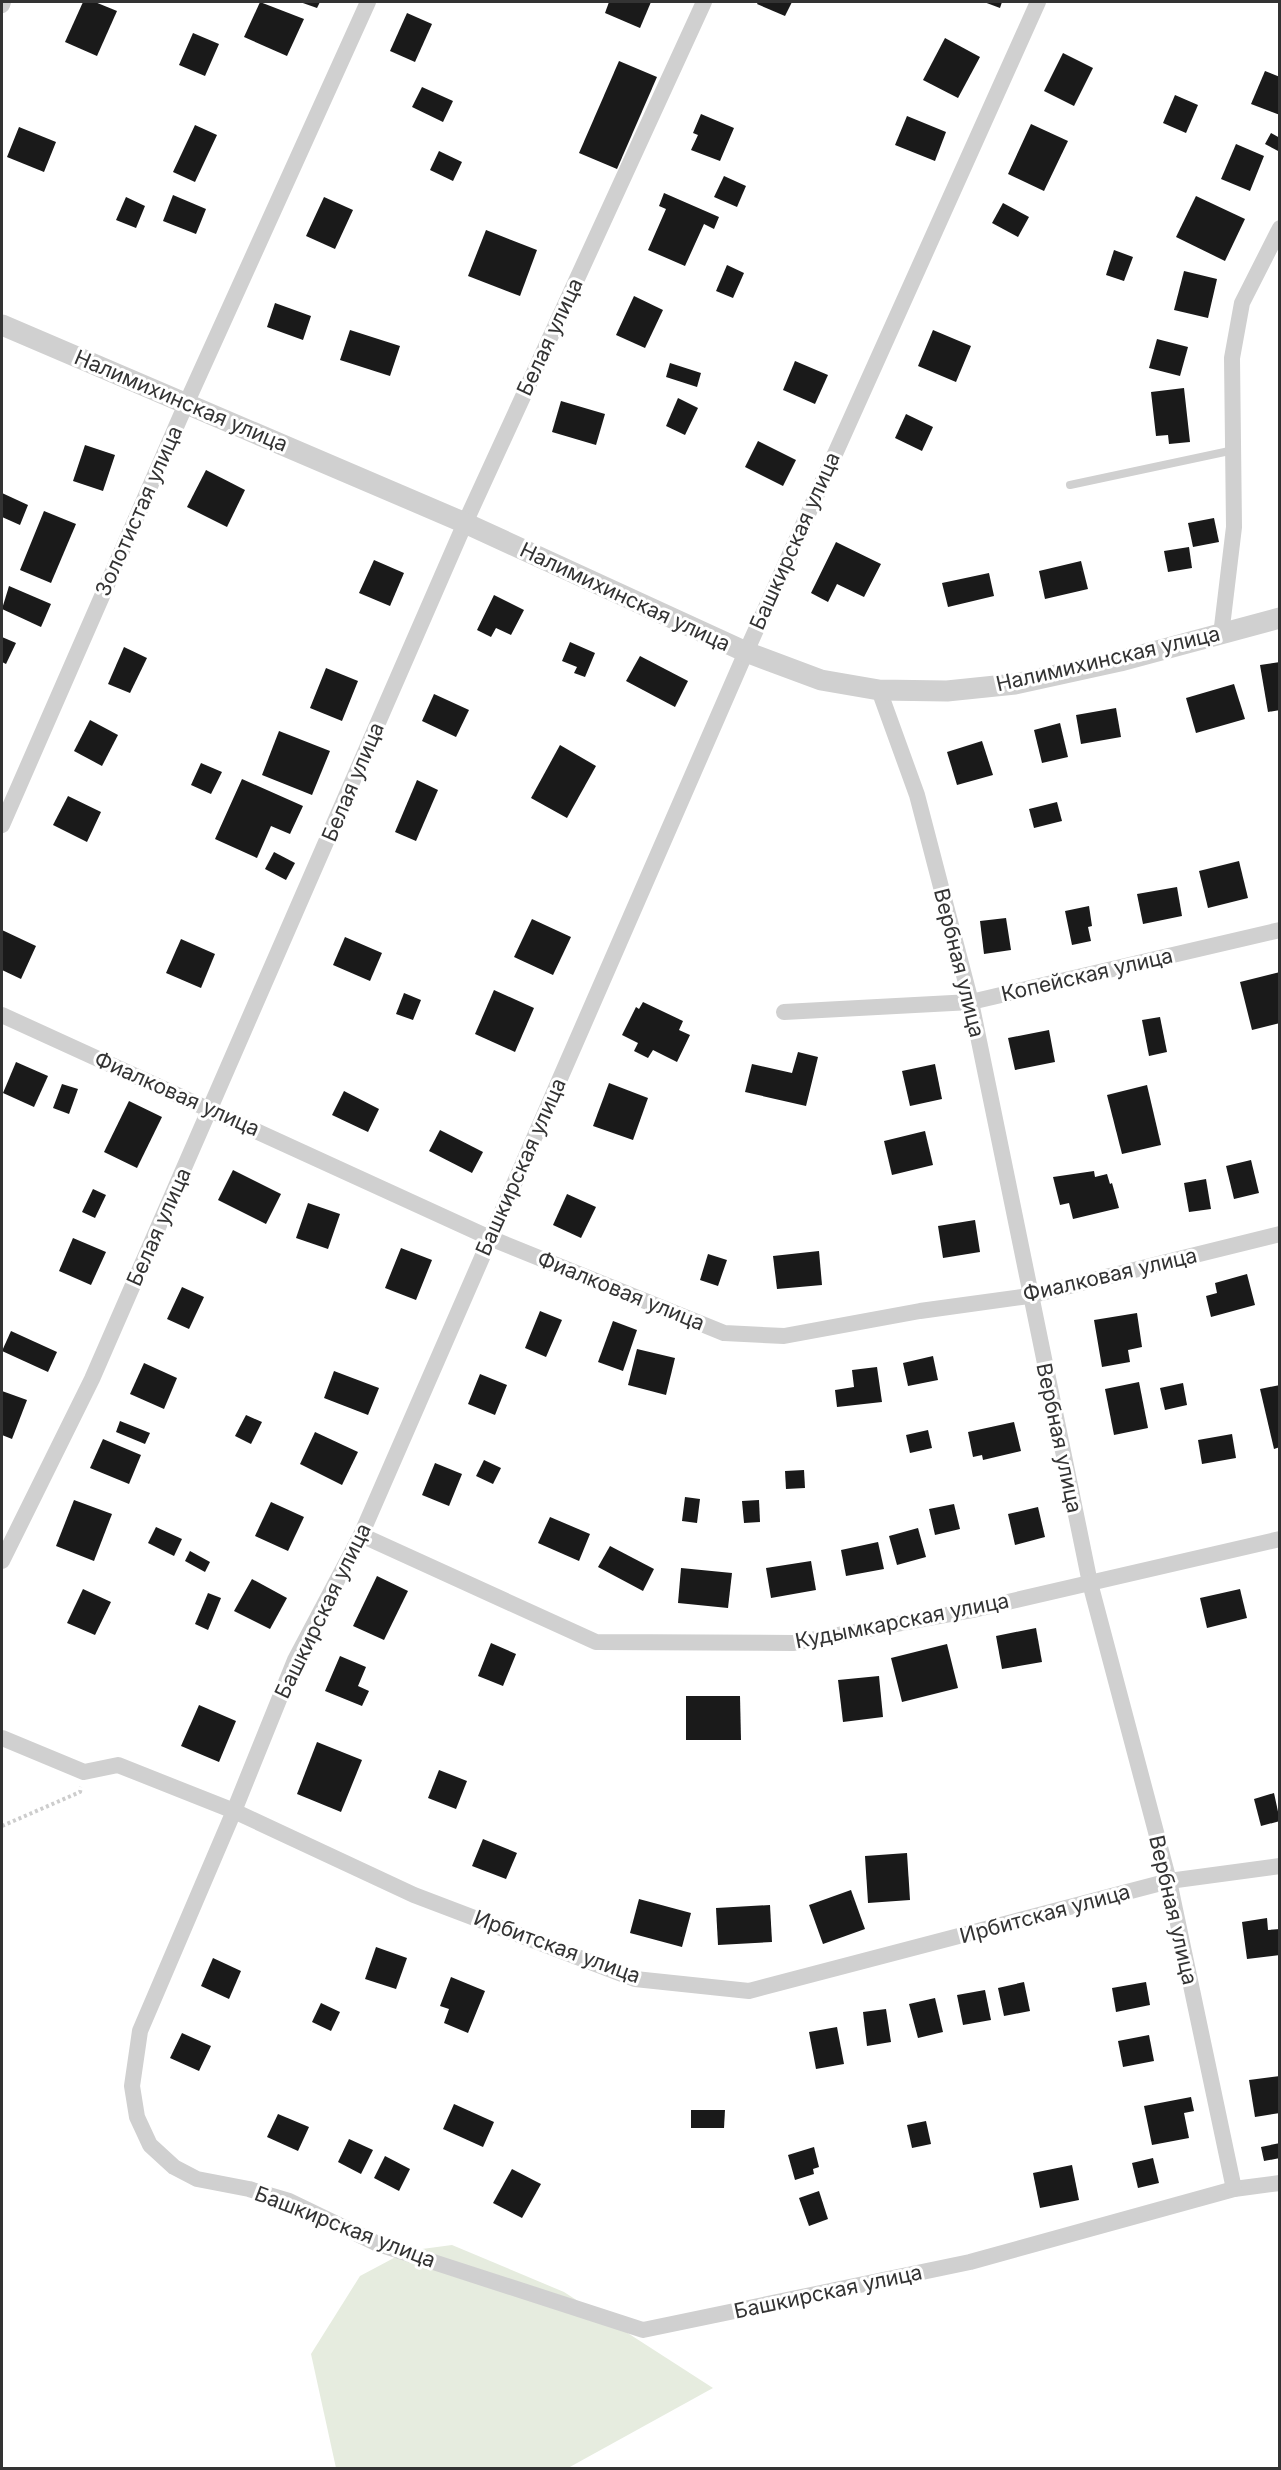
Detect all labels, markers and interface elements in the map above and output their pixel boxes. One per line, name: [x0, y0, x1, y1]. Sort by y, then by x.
street label: Белая улица: [511, 274, 588, 400]
street label: Налимихинская улица: [71, 344, 292, 457]
street label: Золотистая улица: [90, 422, 187, 600]
street label: Башкирская улица: [744, 448, 845, 633]
street label: Налимихинская улица: [516, 537, 734, 656]
street label: Налимихинская улица: [993, 621, 1222, 696]
street label: Белая улица: [316, 719, 389, 845]
street label: Вербная улица: [929, 886, 990, 1040]
street label: Копейская улица: [999, 943, 1175, 1006]
street label: Фиалковая улица: [91, 1046, 264, 1141]
street label: Башкирская улица: [470, 1074, 571, 1259]
street label: Белая улица: [121, 1164, 196, 1290]
street label: Фиалковая улица: [1020, 1242, 1199, 1307]
street label: Фиалковая улица: [534, 1246, 708, 1335]
street label: Вербная улица: [1031, 1361, 1088, 1515]
street label: Башкирская улица: [269, 1519, 376, 1702]
street label: Кудымкарская улица: [793, 1588, 1011, 1654]
street label: Вербная улица: [1144, 1833, 1203, 1987]
street label: Ирбитская улица: [957, 1879, 1133, 1948]
street label: Ирбитская улица: [470, 1905, 644, 1988]
street label: Башкирская улица: [251, 2181, 439, 2273]
street label: Башкирская улица: [732, 2259, 924, 2324]

